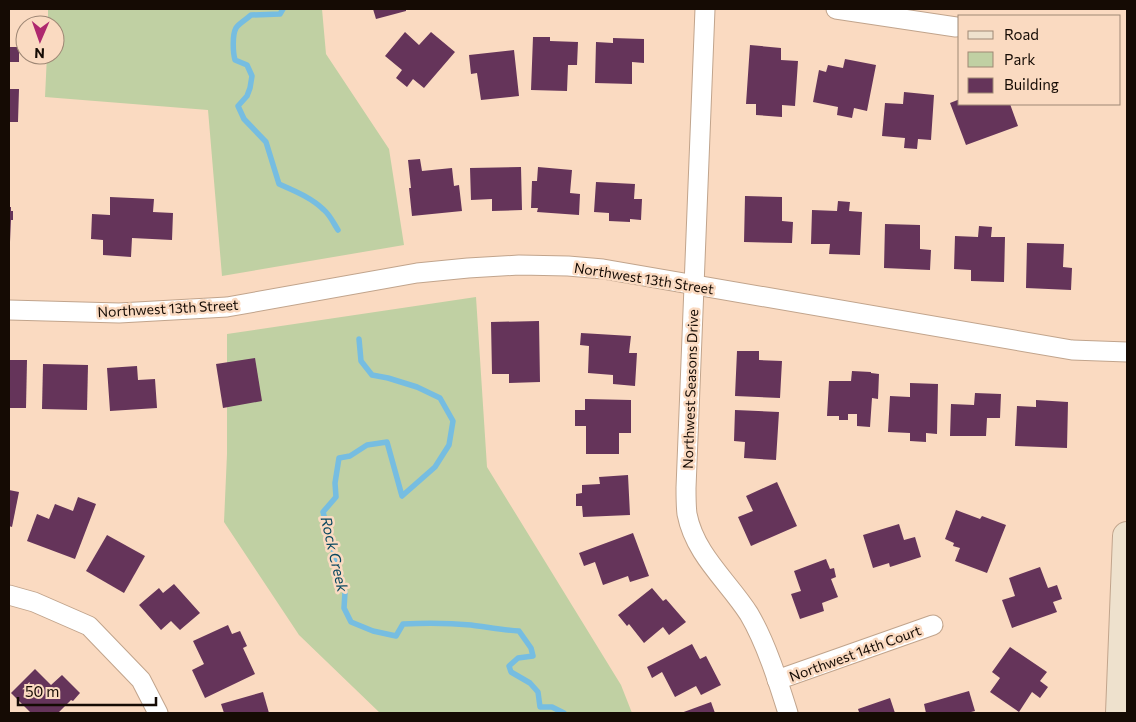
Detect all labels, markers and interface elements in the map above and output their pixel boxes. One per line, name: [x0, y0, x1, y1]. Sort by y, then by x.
north arrow: [15, 15, 65, 65]
legend: [958, 15, 1121, 105]
text: Road: [1004, 25, 1039, 43]
text: N: [34, 45, 45, 62]
text: Park: [1004, 50, 1035, 68]
text: Building: [1004, 75, 1059, 93]
street label: Northwest 13th Street: [573, 259, 715, 297]
street label: Northwest 13th Street: [97, 296, 239, 320]
street label: Northwest Seasons Drive: [679, 309, 701, 469]
water label: Rock Creek: [318, 515, 353, 594]
street label: Northwest 14th Court: [787, 621, 924, 685]
scale bar: [18, 674, 155, 706]
text: 50 m: [25, 682, 59, 700]

